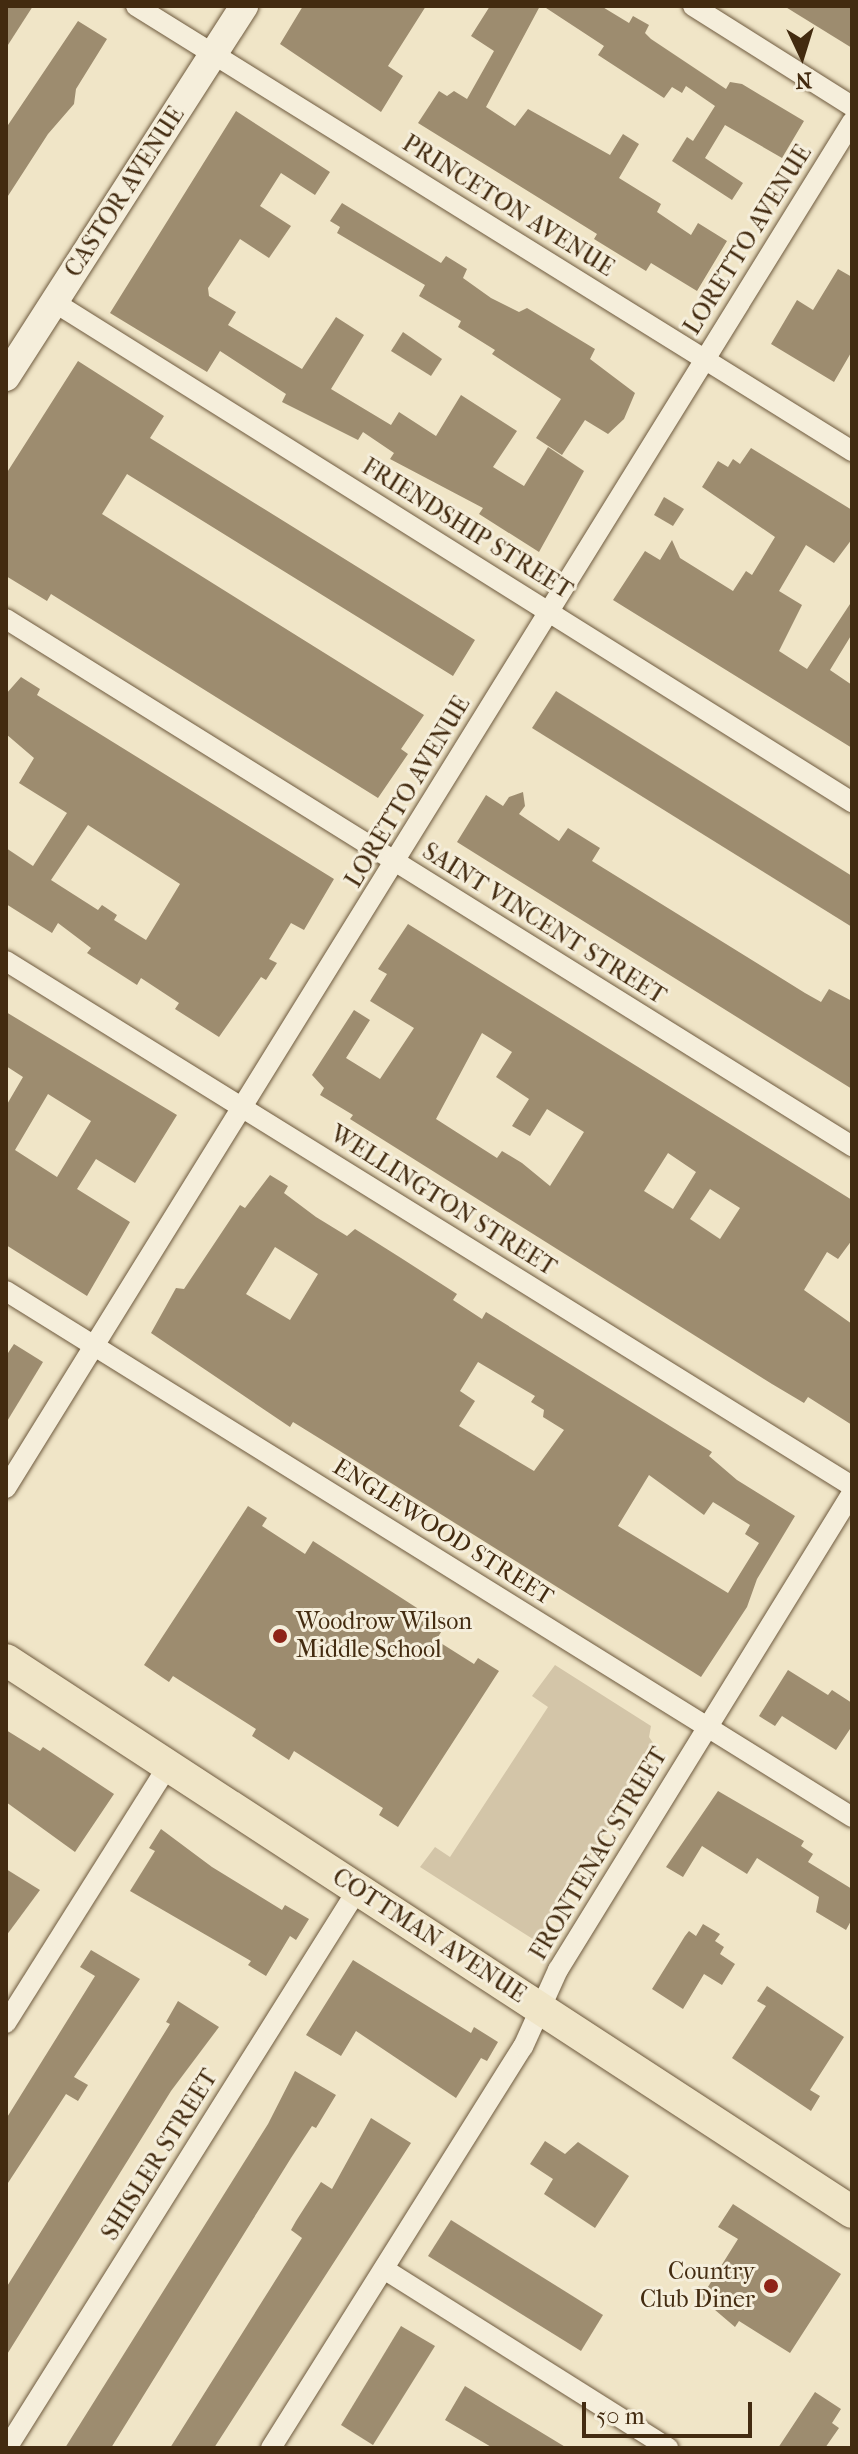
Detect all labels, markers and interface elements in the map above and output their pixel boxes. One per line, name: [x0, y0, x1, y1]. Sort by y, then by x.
north arrow: [762, 16, 842, 96]
text: N: [794, 66, 813, 93]
street label: CASTOR AVENUE: [59, 101, 191, 283]
street label: PRINCETON AVENUE: [397, 129, 619, 283]
street label: LORETTO AVENUE: [678, 140, 818, 340]
street label: FRIENDSHIP STREET: [356, 453, 578, 605]
street label: LORETTO AVENUE: [339, 691, 477, 893]
street label: SAINT VINCENT STREET: [417, 837, 671, 1011]
street label: WELLINGTON STREET: [325, 1120, 561, 1282]
street label: ENGLEWOOD STREET: [328, 1452, 558, 1612]
place label: Woodrow Wilson Middle School: [296, 1608, 472, 1664]
marker: Woodrow Wilson Middle School: [271, 1627, 289, 1645]
street label: FRONTENAC STREET: [524, 1743, 674, 1965]
street label: COTTMAN AVENUE: [327, 1863, 531, 2009]
street label: SHISLER STREET: [96, 2064, 224, 2246]
place label: Country Club Diner: [640, 2258, 755, 2314]
marker: Country Club Diner: [762, 2277, 780, 2295]
scale bar: [586, 2386, 756, 2436]
text: 50 m: [596, 2402, 645, 2430]

